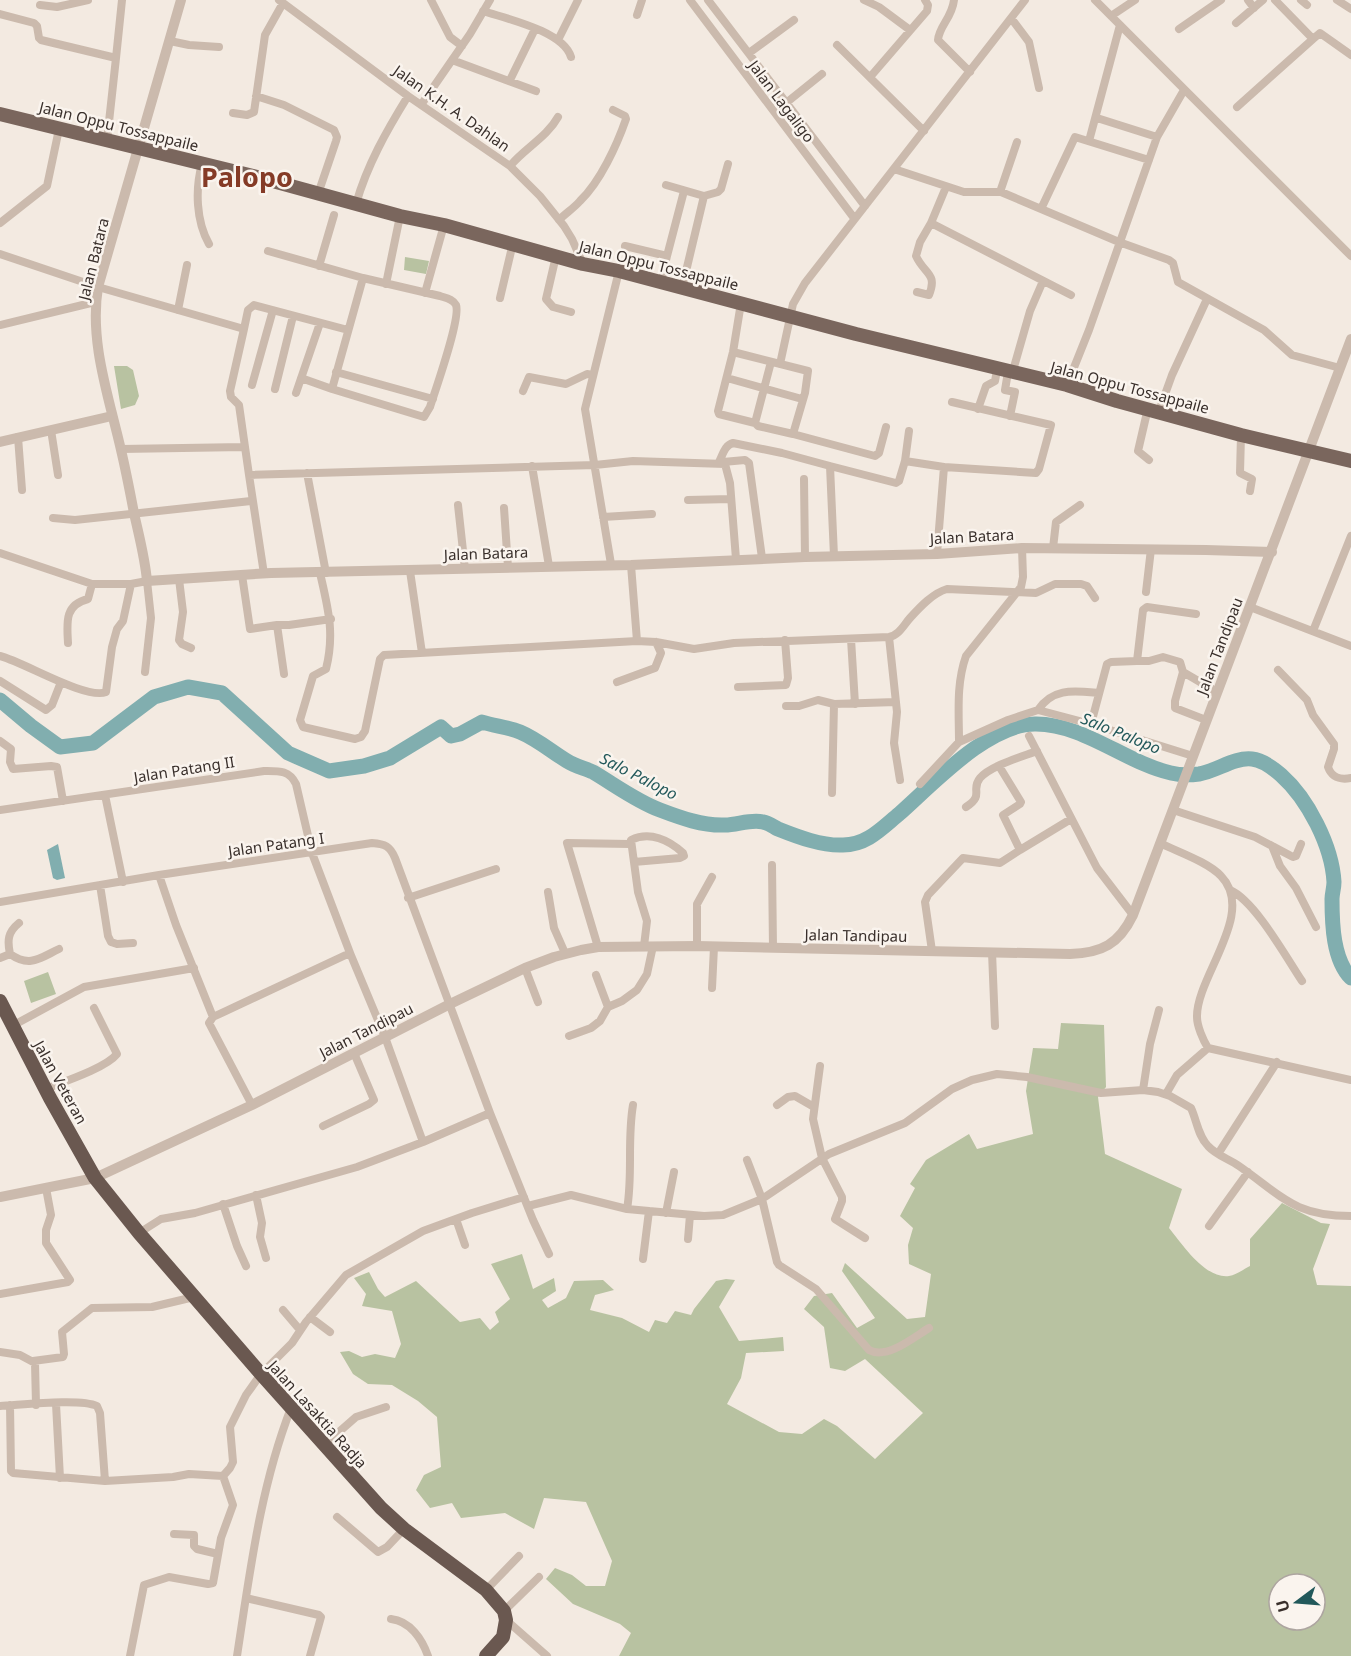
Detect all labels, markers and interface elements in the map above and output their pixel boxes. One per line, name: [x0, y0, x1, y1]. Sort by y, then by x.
street label: Jalan Lagaligo: [743, 54, 819, 146]
street label: Jalan K.H. A. Dahlan: [388, 59, 514, 156]
street label: Jalan Oppu Tossappaile: [35, 96, 201, 155]
district label: Palopo: [201, 158, 293, 195]
street label: Jalan Batara: [73, 216, 113, 304]
street label: Jalan Oppu Tossappaile: [575, 235, 741, 294]
street label: Jalan Oppu Tossappaile: [1047, 356, 1212, 418]
street label: Jalan Batara: [927, 524, 1015, 548]
street label: Jalan Batara: [442, 542, 528, 565]
street label: Jalan Tandipau: [1191, 594, 1247, 699]
water label: Salo Palopo: [1078, 707, 1164, 759]
water label: Salo Palopo: [597, 747, 681, 805]
street label: Jalan Patang II: [130, 751, 236, 787]
street label: Jalan Patang I: [225, 827, 325, 861]
street label: Jalan Tandipau: [802, 924, 908, 946]
street label: Jalan Tandipau: [314, 998, 416, 1063]
street label: Jalan Veteran: [29, 1035, 92, 1127]
street label: Jalan Lasaktia Radja: [263, 1354, 372, 1472]
north arrow: [1267, 1572, 1327, 1632]
text: U: [1270, 1597, 1295, 1615]

